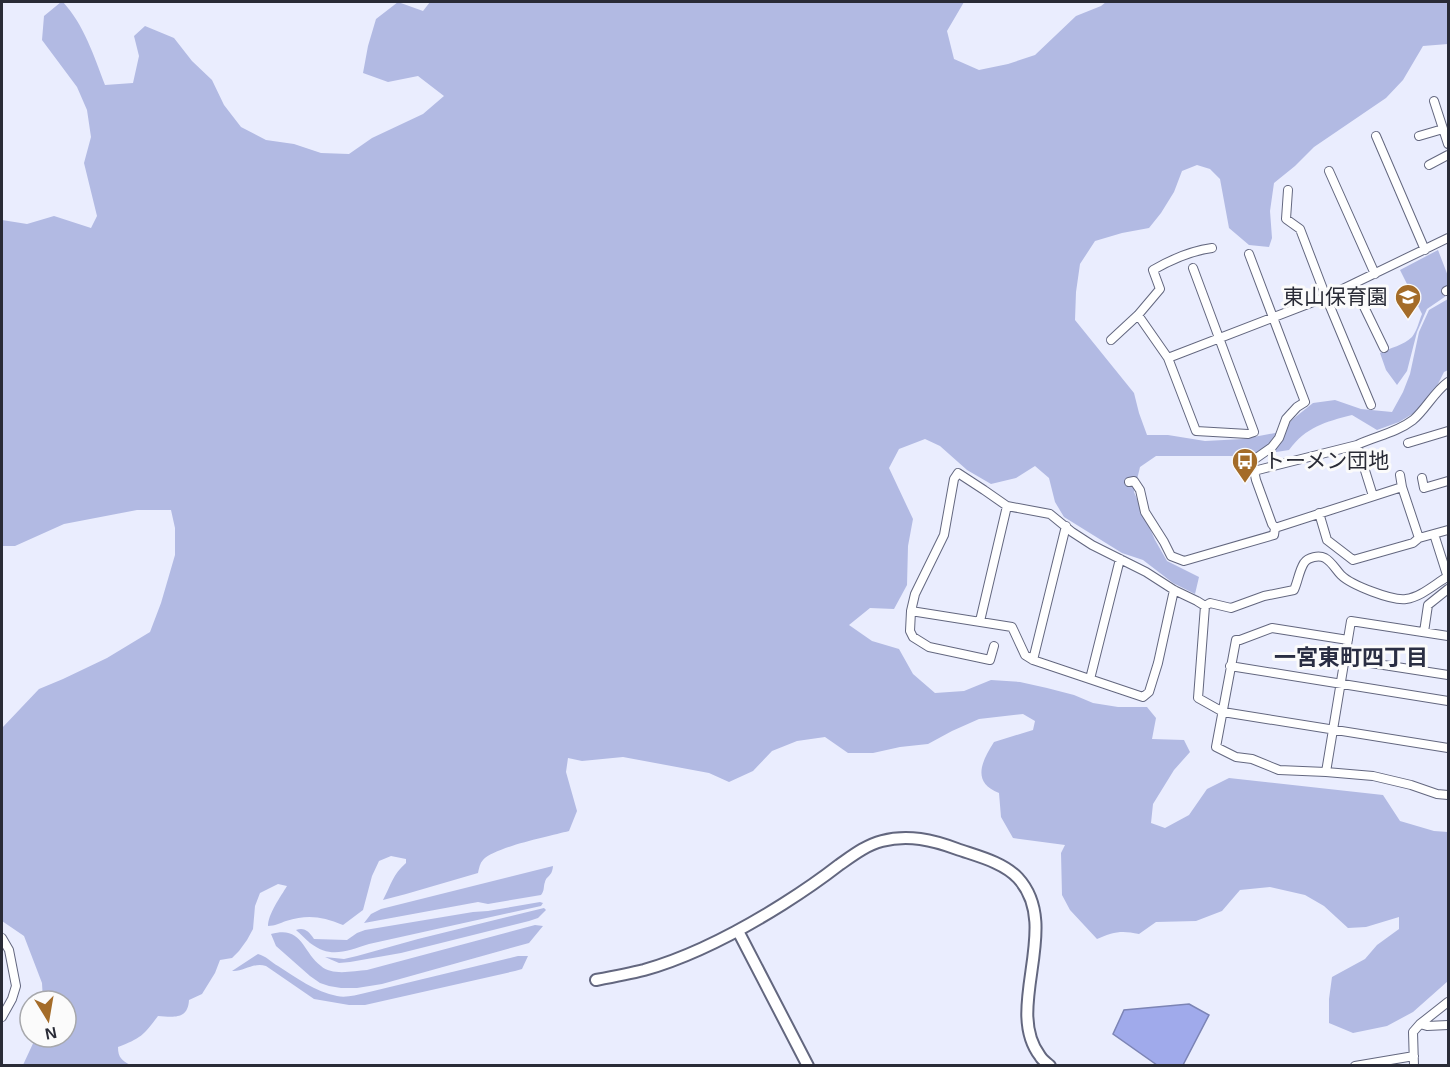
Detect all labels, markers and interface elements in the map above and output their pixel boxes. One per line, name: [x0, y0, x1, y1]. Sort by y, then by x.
school or university icon: 東山保育園: [1393, 282, 1423, 320]
place label: 東山保育園: [1283, 285, 1388, 308]
bus stop icon: トーメン団地: [1230, 446, 1260, 484]
place label: トーメン団地: [1264, 449, 1389, 472]
district label: 一宮東町四丁目: [1274, 645, 1428, 670]
north arrow: [18, 989, 78, 1049]
text: N: [43, 1024, 58, 1043]

